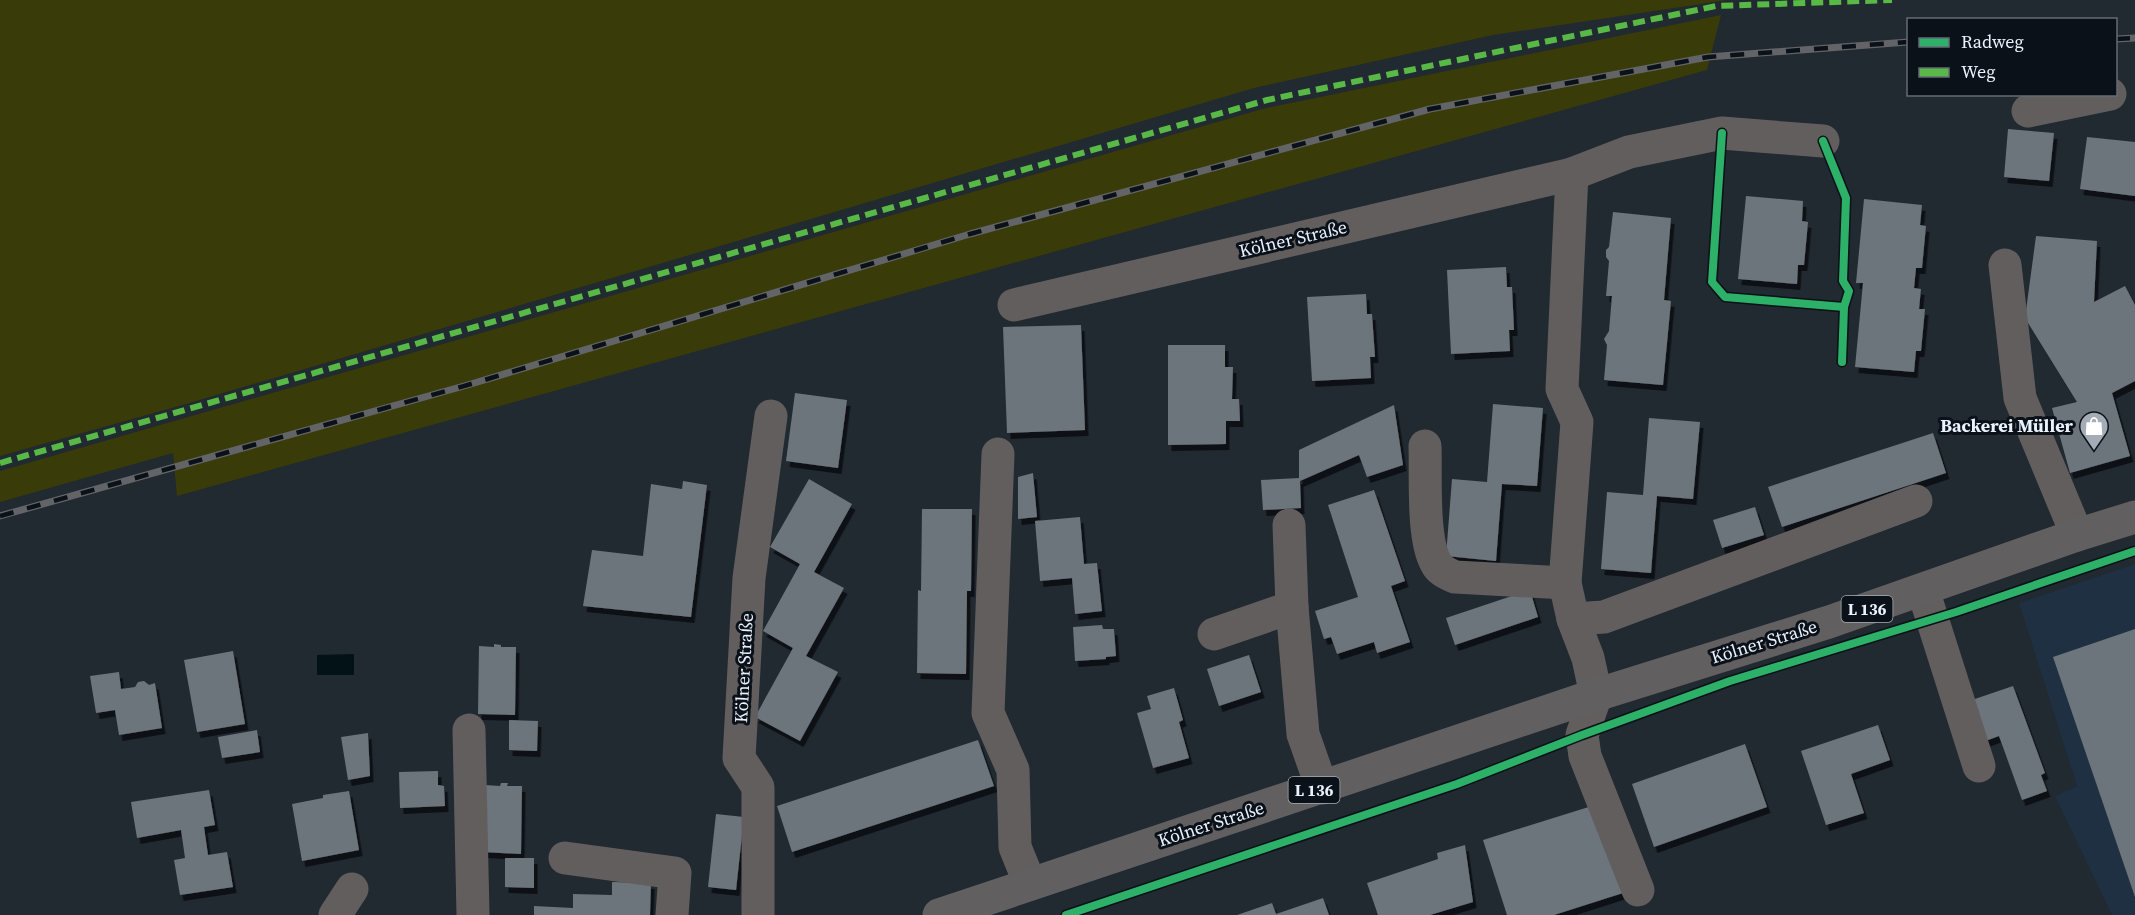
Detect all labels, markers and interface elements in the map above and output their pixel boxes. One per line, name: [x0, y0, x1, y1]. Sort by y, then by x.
legend: [1907, 18, 2117, 96]
text: Radweg: [1961, 29, 2024, 54]
text: Weg: [1961, 59, 1996, 84]
street label: Kölner Straße: [1237, 214, 1349, 263]
shop icon: Backerei Müller: [2078, 410, 2110, 452]
place label: Backerei Müller: [1940, 413, 2074, 438]
road number: L 136: [1842, 596, 1892, 622]
street label: Kölner Straße: [728, 612, 759, 724]
street label: Kölner Straße: [1708, 613, 1820, 670]
road number: L 136: [1288, 777, 1340, 803]
street label: Kölner Straße: [1155, 795, 1267, 852]

